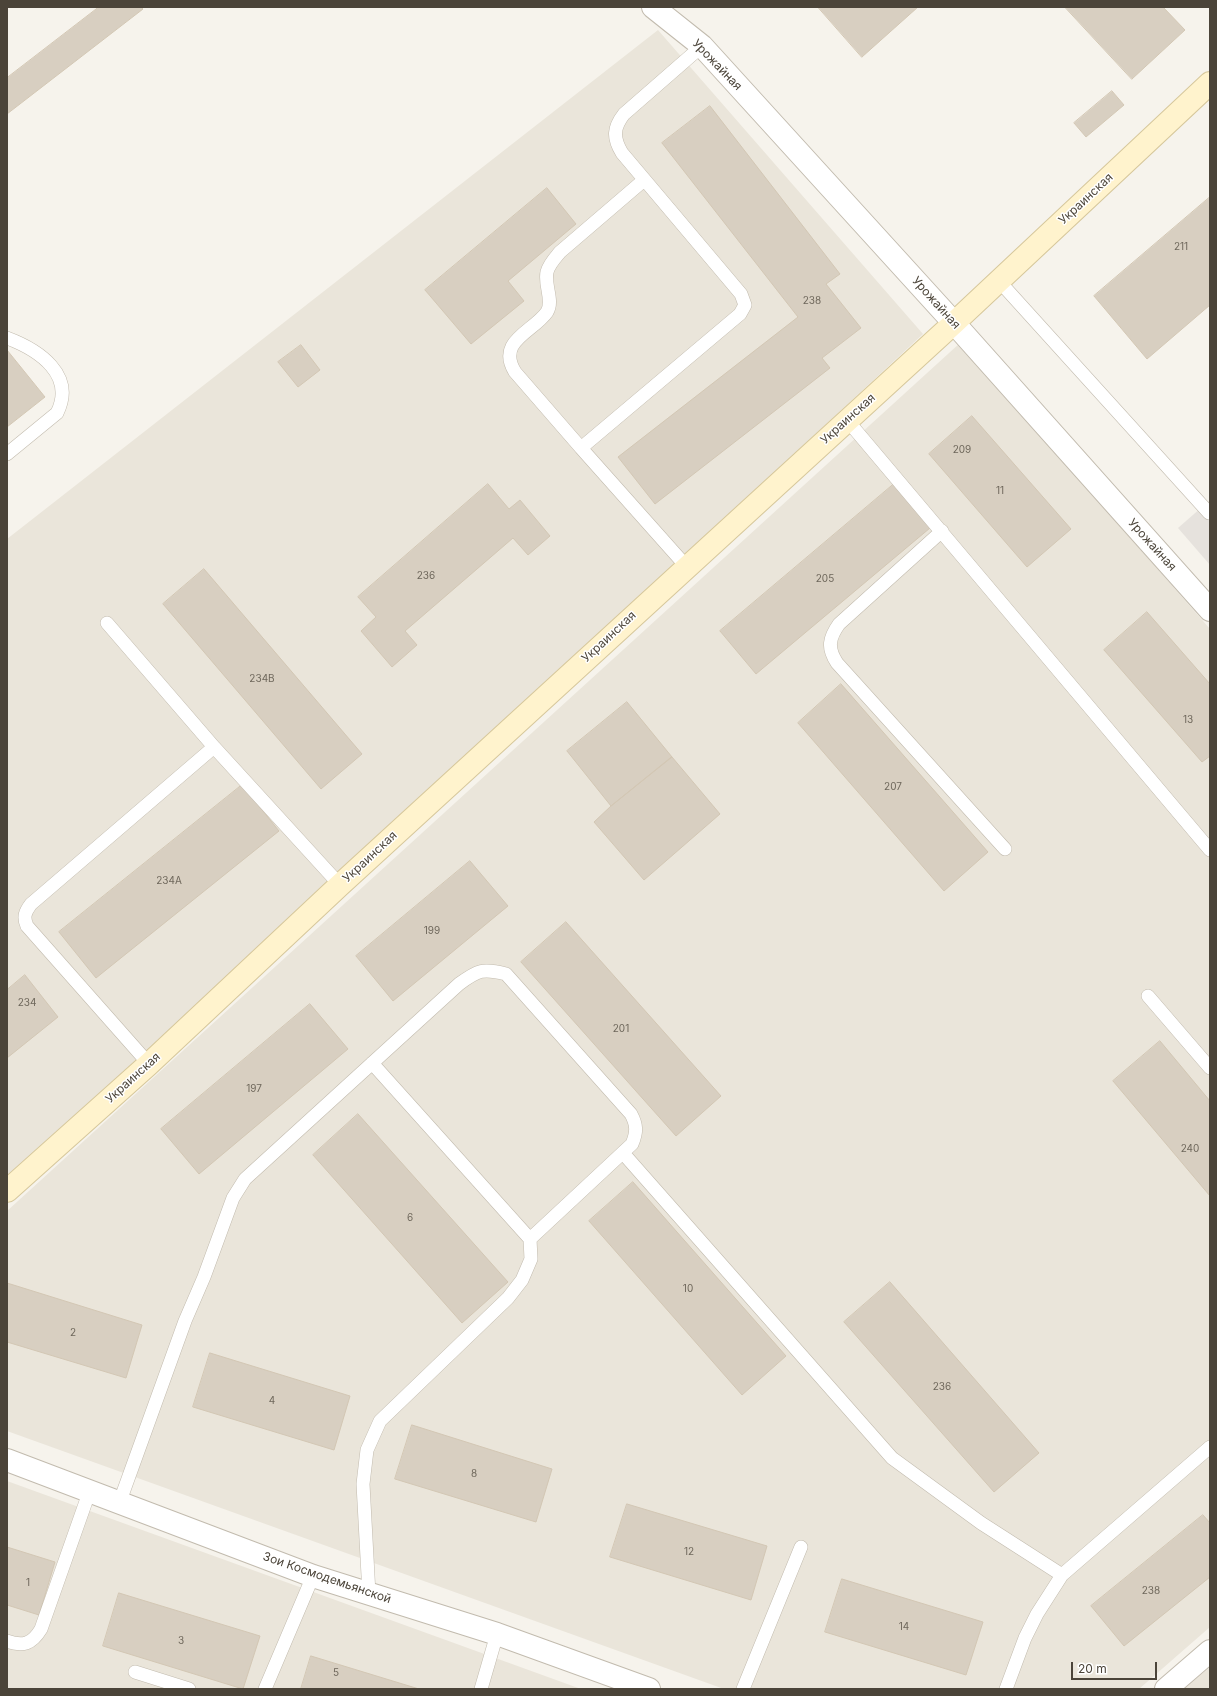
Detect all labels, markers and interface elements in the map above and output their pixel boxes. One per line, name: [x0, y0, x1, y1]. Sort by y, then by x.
street label: Урожайная: [689, 36, 745, 94]
street label: Украинская: [1056, 170, 1116, 228]
house number: 211: [1174, 241, 1188, 253]
street label: Урожайная: [909, 274, 963, 332]
house number: 238: [803, 295, 821, 307]
street label: Украинская: [818, 391, 878, 447]
house number: 209: [953, 444, 971, 456]
house number: 11: [996, 485, 1004, 497]
street label: Урожайная: [1125, 516, 1179, 574]
house number: 236: [417, 570, 435, 582]
house number: 205: [816, 573, 834, 585]
street label: Украинская: [579, 608, 639, 666]
house number: 234В: [249, 673, 275, 685]
house number: 13: [1183, 714, 1193, 726]
house number: 207: [884, 781, 902, 793]
street label: Украинская: [340, 828, 400, 886]
house number: 234А: [156, 875, 182, 887]
house number: 199: [424, 925, 440, 937]
house number: 234: [18, 997, 36, 1009]
house number: 201: [613, 1023, 629, 1035]
street label: Украинская: [103, 1050, 163, 1106]
house number: 197: [246, 1083, 262, 1095]
house number: 240: [1181, 1143, 1199, 1155]
house number: 6: [407, 1212, 413, 1224]
house number: 10: [683, 1283, 693, 1295]
house number: 2: [70, 1327, 76, 1339]
house number: 236: [933, 1381, 951, 1393]
house number: 4: [269, 1395, 275, 1407]
house number: 8: [471, 1468, 477, 1480]
house number: 12: [684, 1546, 694, 1558]
street label: Зои Космодемьянской: [261, 1549, 393, 1607]
house number: 1: [26, 1577, 30, 1589]
house number: 238: [1142, 1585, 1160, 1597]
house number: 14: [899, 1621, 909, 1633]
house number: 3: [178, 1635, 184, 1647]
scale bar: [1073, 1654, 1159, 1680]
text: 20 m: [1078, 1661, 1107, 1676]
house number: 5: [333, 1667, 339, 1679]

